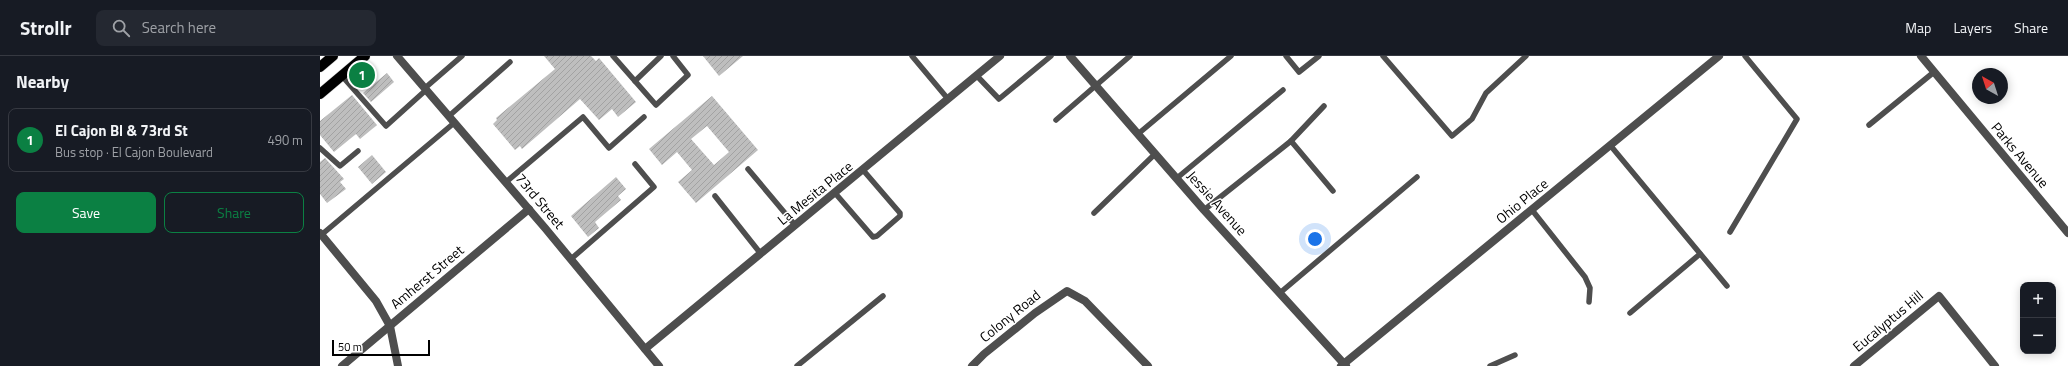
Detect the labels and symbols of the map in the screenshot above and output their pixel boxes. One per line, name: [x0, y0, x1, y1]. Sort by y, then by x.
pin: 1: [349, 60, 375, 90]
north arrow: [1972, 68, 2008, 104]
street label: Parks Avenue: [1987, 117, 2054, 192]
street label: La Mesita Place: [772, 156, 857, 230]
street label: Jessie Avenue: [1182, 166, 1252, 240]
street label: 73rd Street: [511, 168, 570, 233]
street label: Ohio Place: [1491, 173, 1552, 228]
your location: [1305, 229, 1325, 249]
street label: Amherst Street: [385, 240, 468, 314]
street label: Colony Road: [975, 284, 1045, 347]
street label: Eucalyptus Hill: [1848, 285, 1928, 356]
scale bar: [332, 338, 430, 357]

